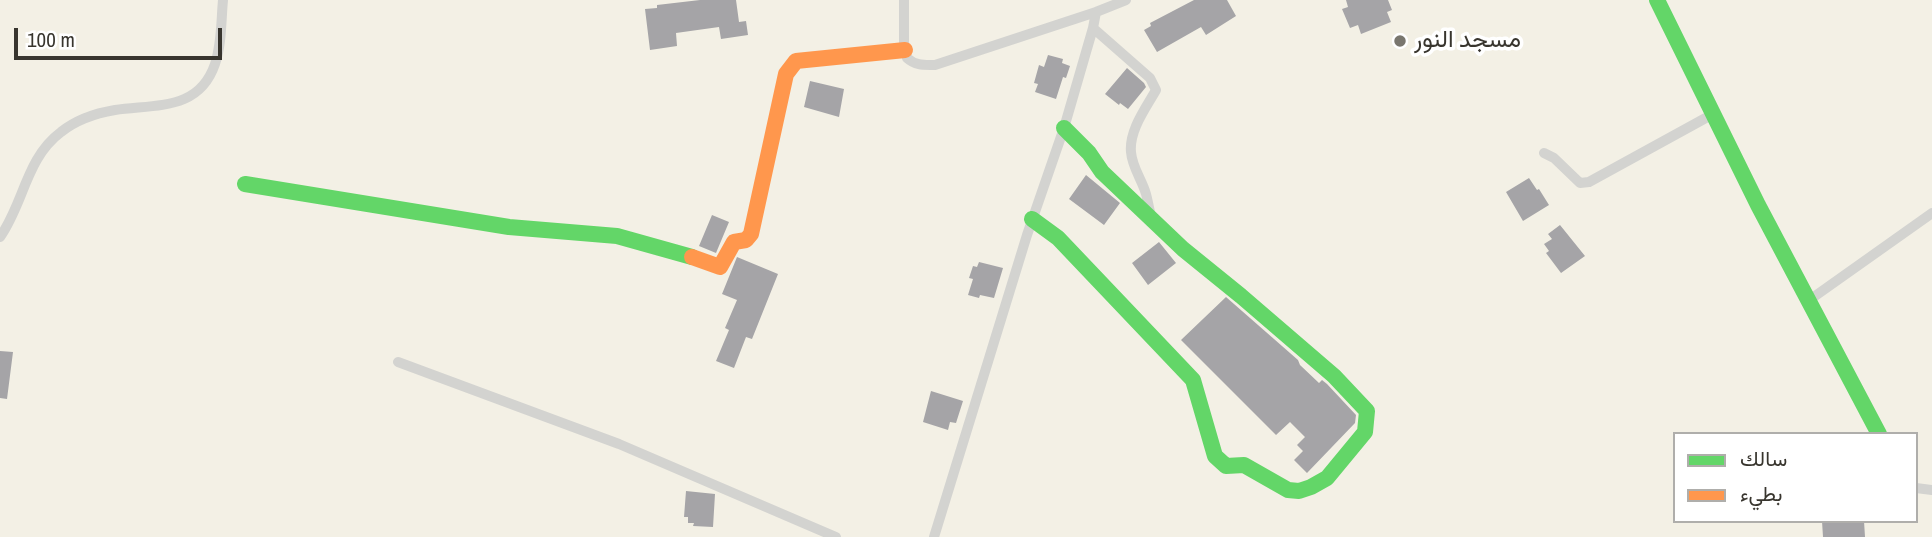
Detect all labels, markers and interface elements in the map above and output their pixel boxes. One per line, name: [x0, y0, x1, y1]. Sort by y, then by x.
scale bar: [18, 14, 226, 58]
text: 100 m: [27, 25, 75, 54]
place label: مسجد النور: [1414, 27, 1521, 55]
marker: مسجد النور: [1392, 33, 1408, 49]
legend: [1673, 432, 1918, 523]
text: سالك: [1740, 444, 1787, 473]
text: بطيء: [1740, 479, 1783, 508]

